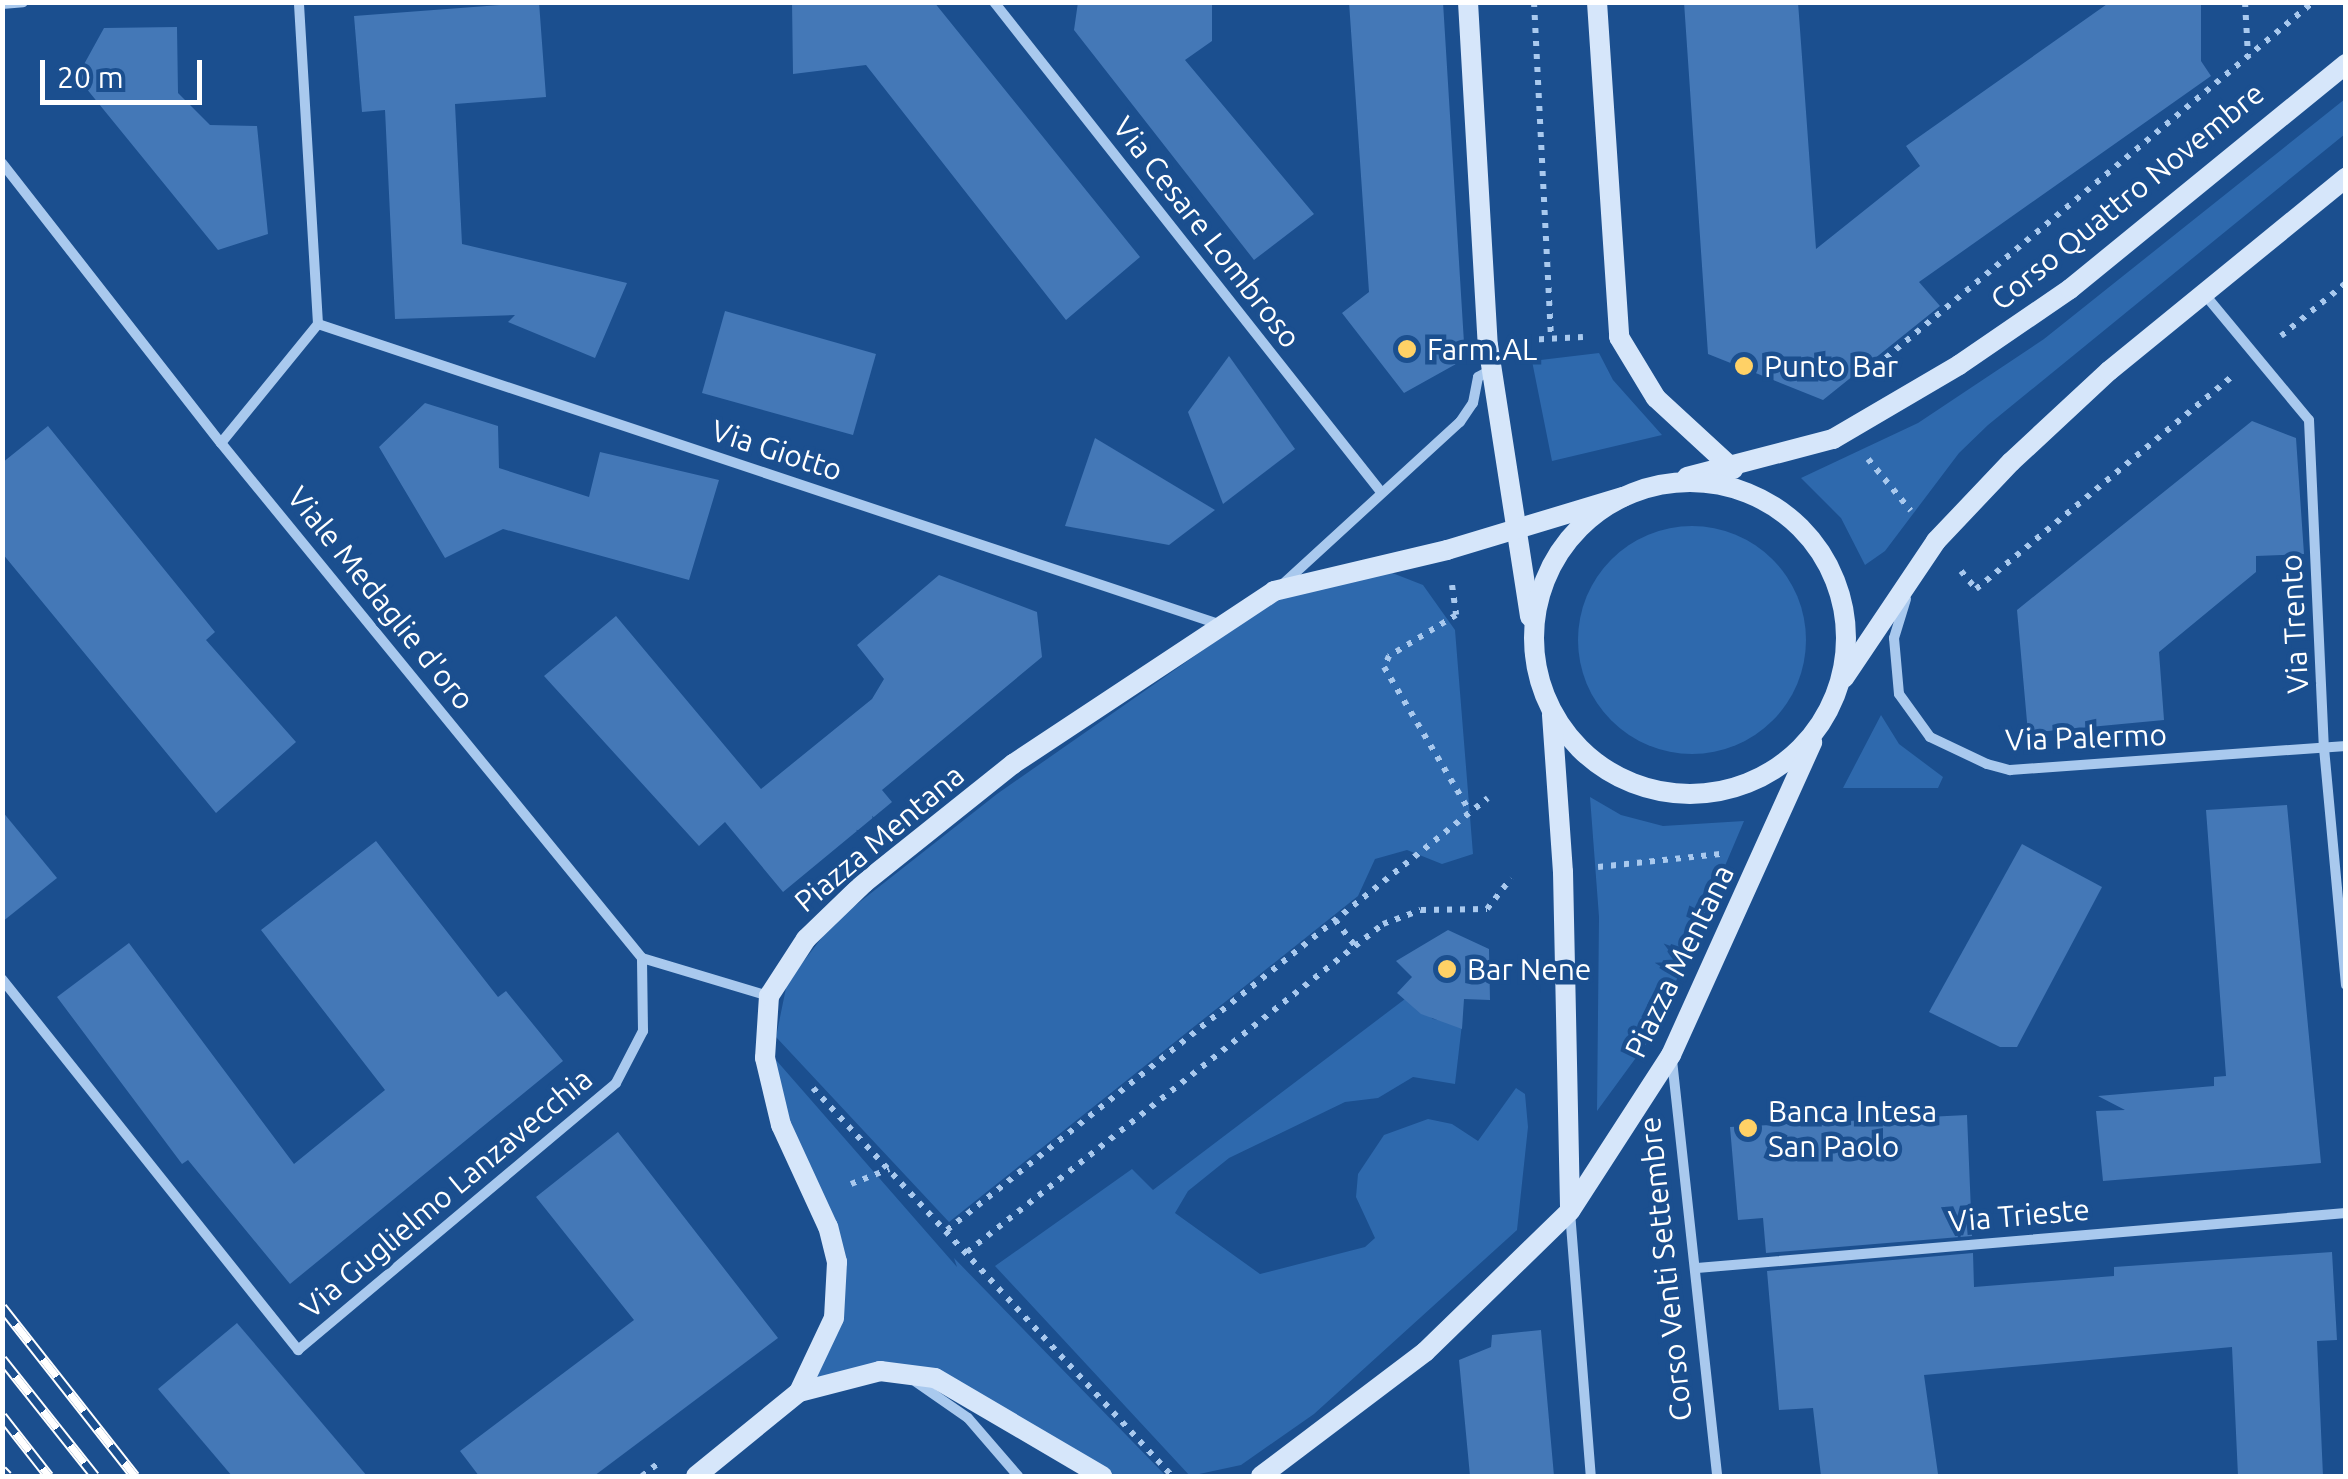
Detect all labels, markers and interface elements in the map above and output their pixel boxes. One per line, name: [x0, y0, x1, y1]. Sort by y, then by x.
scale bar: [45, 40, 208, 102]
text: 20 m: [57, 60, 124, 94]
street label: Corso Quattro Novembre: [1983, 75, 2271, 317]
street label: Via Cesare Lombroso: [1106, 109, 1308, 355]
place label: Farm.AL: [1427, 331, 1537, 367]
marker: Farm.AL: [1396, 338, 1418, 360]
place label: Punto Bar: [1764, 348, 1898, 384]
marker: Punto Bar: [1733, 355, 1755, 377]
street label: Via Giotto: [707, 412, 847, 488]
street label: Viale Medaglie d'oro: [280, 479, 482, 717]
street label: Via Trento: [2272, 553, 2316, 695]
street label: Via Palermo: [2004, 716, 2168, 758]
street label: Piazza Mentana: [787, 757, 971, 919]
street label: Piazza Mentana: [1617, 859, 1741, 1063]
place label: Bar Nene: [1467, 951, 1591, 987]
marker: Bar Nene: [1436, 958, 1458, 980]
street label: Via Guglielmo Lanzavecchia: [293, 1060, 599, 1326]
place label: Banca Intesa San Paolo: [1768, 1093, 1937, 1164]
street label: Corso Venti Settembre: [1631, 1115, 1699, 1423]
marker: Banca Intesa San Paolo: [1737, 1117, 1759, 1139]
street label: Via Trieste: [1947, 1191, 2091, 1239]

